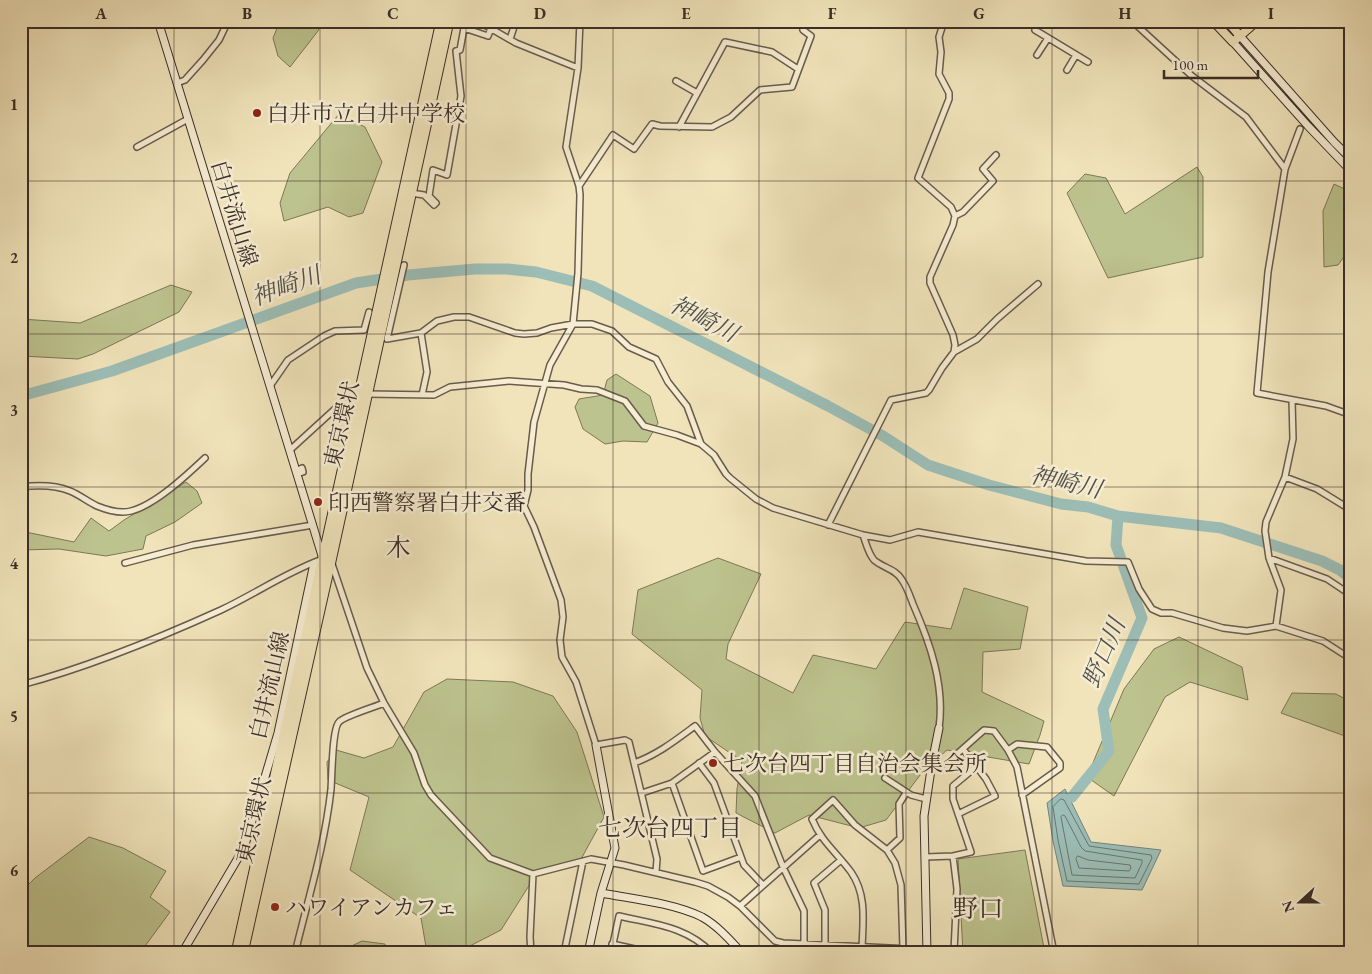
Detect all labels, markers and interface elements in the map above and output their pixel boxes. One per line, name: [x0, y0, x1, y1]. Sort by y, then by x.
text: A: [94, 3, 107, 24]
text: B: [242, 3, 252, 24]
text: C: [387, 3, 399, 24]
text: D: [534, 3, 546, 24]
text: E: [681, 3, 691, 24]
text: F: [828, 3, 837, 24]
text: G: [973, 3, 985, 24]
text: H: [1119, 3, 1132, 24]
text: I: [1268, 3, 1274, 24]
scale bar: [1164, 48, 1258, 80]
text: 100 m: [1172, 55, 1209, 74]
text: 1: [10, 94, 18, 115]
place label: 白井市立白井中学校: [267, 99, 465, 128]
marker: 白井市立白井中学校: [251, 107, 263, 119]
street label: 白井流山線: [205, 156, 264, 270]
text: 2: [10, 247, 19, 268]
water label: 神崎川: [247, 258, 328, 312]
water label: 神崎川: [665, 288, 746, 350]
street label: 東京環状: [317, 378, 366, 470]
text: 3: [10, 400, 18, 421]
water label: 神崎川: [1028, 458, 1108, 505]
place label: 印西警察署白井交番: [328, 488, 526, 517]
marker: 印西警察署白井交番: [312, 496, 324, 508]
district label: 木: [385, 531, 411, 563]
text: 4: [10, 553, 19, 574]
water label: 野口川: [1075, 611, 1133, 692]
street label: 白井流山線: [243, 628, 296, 742]
text: 5: [10, 706, 18, 727]
place label: 七次台四丁目自治会集会所: [723, 749, 987, 778]
marker: 七次台四丁目自治会集会所: [707, 757, 719, 769]
street label: 東京環状: [229, 774, 278, 866]
district label: 七次台四丁目: [598, 812, 742, 843]
text: 6: [10, 860, 19, 881]
north arrow: [1274, 876, 1324, 926]
district label: 野口: [953, 892, 1003, 924]
place label: ハワイアンカフェ: [285, 893, 458, 922]
text: N: [1277, 898, 1298, 915]
marker: ハワイアンカフェ: [269, 901, 281, 913]

